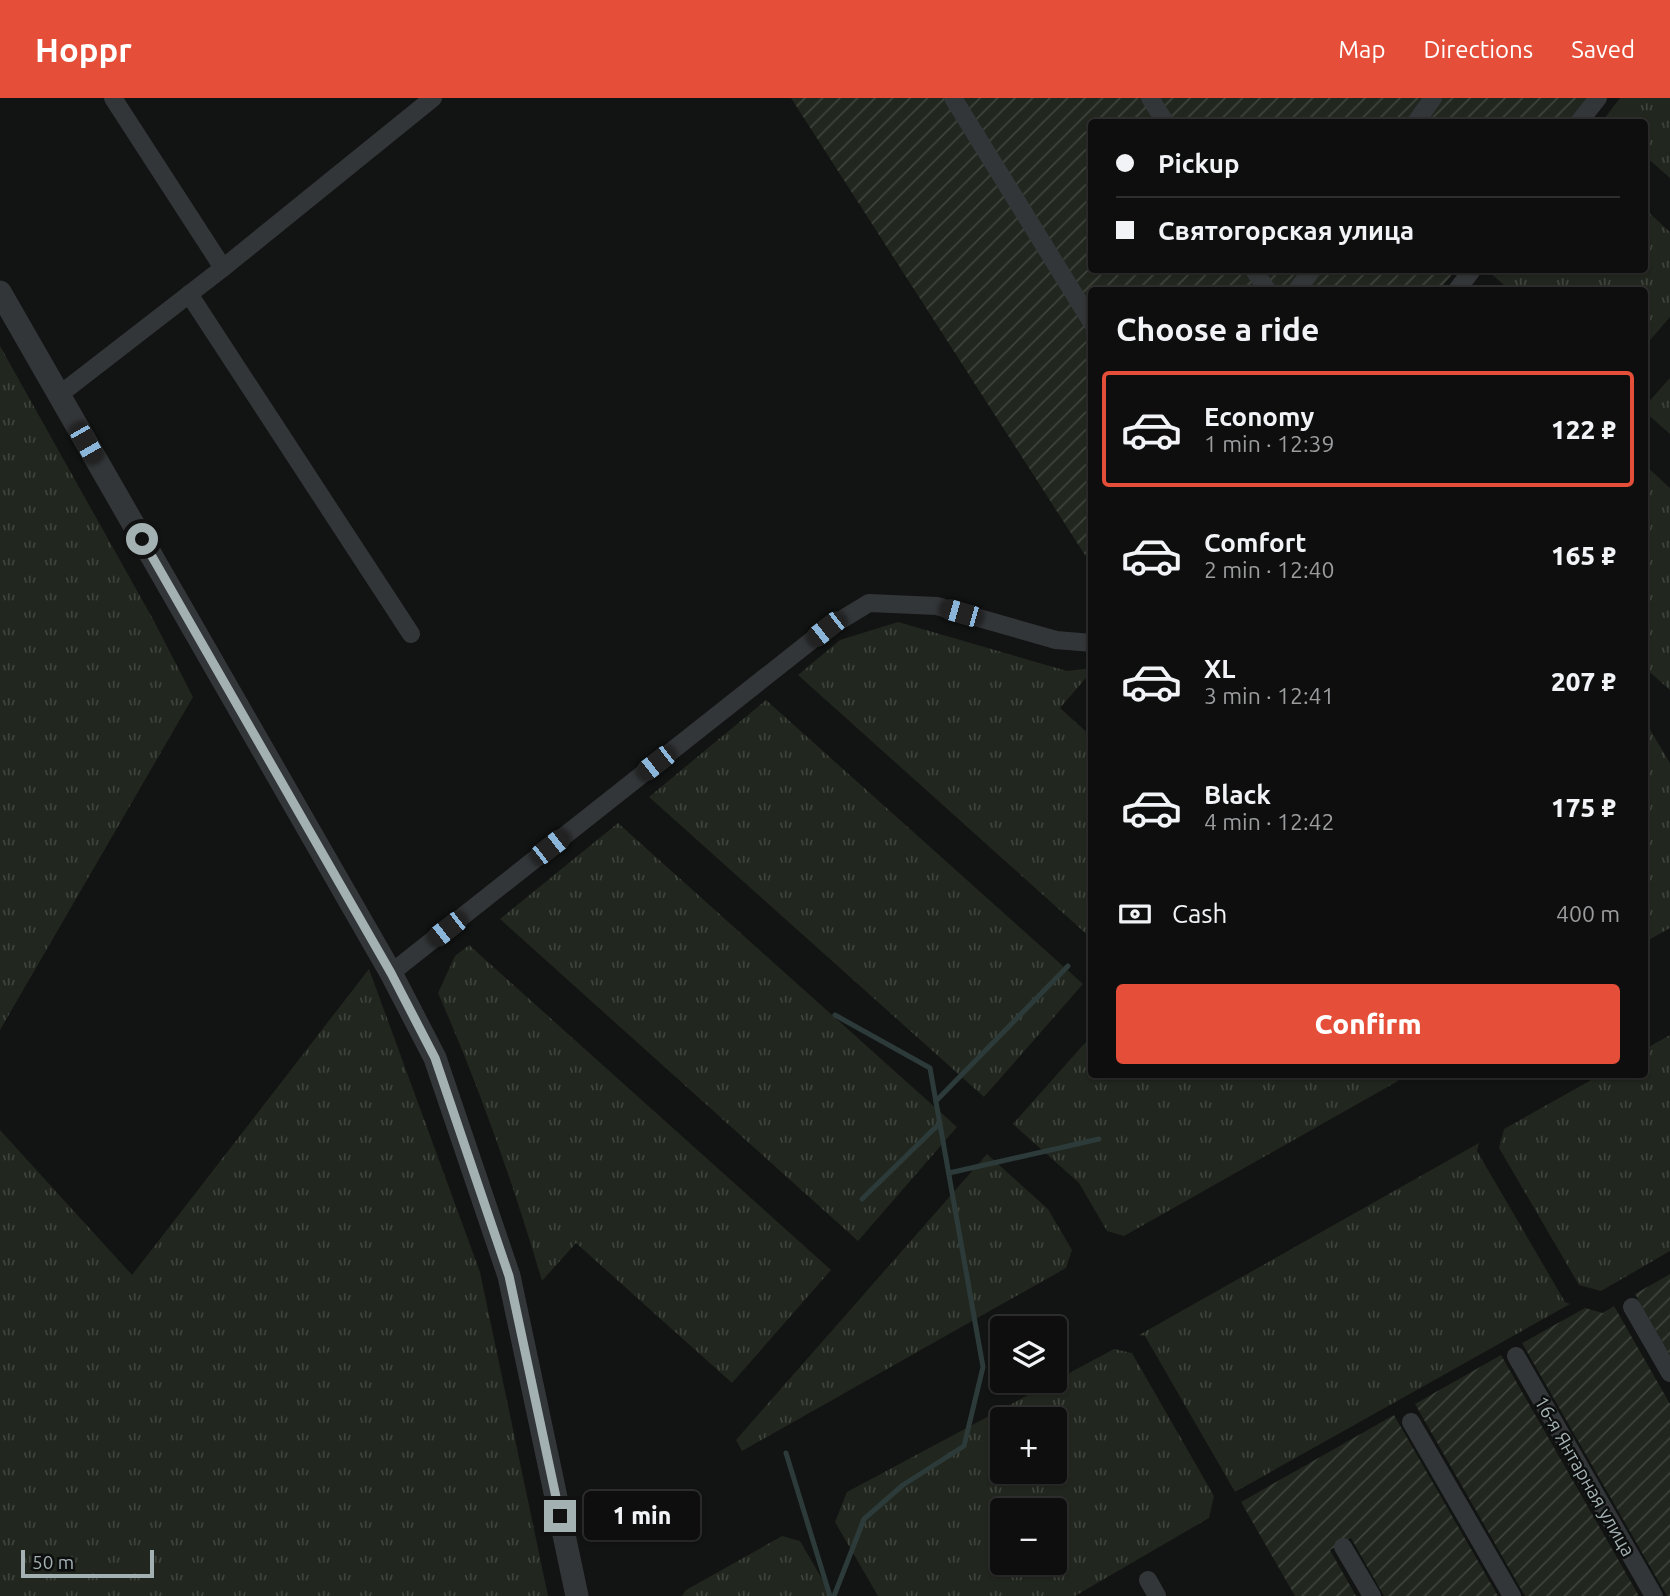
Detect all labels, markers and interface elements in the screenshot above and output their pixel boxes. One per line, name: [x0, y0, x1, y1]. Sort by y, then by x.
text: Hoppr: [35, 31, 132, 68]
text: Map: [1338, 36, 1385, 63]
text: Directions: [1423, 36, 1533, 63]
text: Saved: [1571, 36, 1635, 63]
text: Pickup: [1158, 149, 1240, 178]
text: Святогорская улица: [1158, 216, 1414, 245]
text: Choose a ride: [1116, 311, 1319, 347]
icon: car: [1120, 398, 1183, 461]
text: Economy: [1204, 402, 1314, 431]
text: 122 ₽: [1551, 415, 1616, 444]
car: [67, 420, 106, 466]
text: 1 min · 12:39: [1204, 431, 1335, 456]
route start: [126, 523, 158, 555]
icon: car: [1120, 524, 1183, 587]
text: Comfort: [1204, 528, 1307, 557]
text: 165 ₽: [1551, 541, 1616, 570]
text: 2 min · 12:40: [1204, 557, 1335, 582]
car: [938, 597, 985, 629]
car: [803, 608, 850, 650]
icon: car: [1120, 650, 1183, 713]
text: XL: [1204, 654, 1235, 683]
text: 207 ₽: [1551, 667, 1616, 696]
text: 3 min · 12:41: [1204, 683, 1335, 708]
car: [633, 742, 680, 784]
icon: car: [1120, 776, 1183, 839]
text: Black: [1204, 780, 1271, 809]
text: 175 ₽: [1551, 793, 1616, 822]
text: 4 min · 12:42: [1204, 809, 1335, 834]
car: [527, 826, 574, 868]
icon: cash: [1116, 895, 1154, 933]
text: Cash: [1172, 899, 1227, 928]
text: 400 m: [1556, 901, 1620, 926]
car: [424, 908, 471, 950]
button: Confirm: [1116, 984, 1620, 1064]
map controls: [990, 1316, 1067, 1575]
button: layers: [990, 1316, 1067, 1393]
street label: 16-я Янтарная улица: [1530, 1392, 1640, 1560]
button: +: [990, 1407, 1067, 1484]
callout: 1 min: [584, 1492, 700, 1540]
button: −: [990, 1498, 1067, 1575]
route end: [544, 1500, 576, 1532]
text: 1 min: [613, 1503, 671, 1528]
scale bar: [21, 1547, 154, 1579]
text: 50 m: [32, 1551, 74, 1573]

